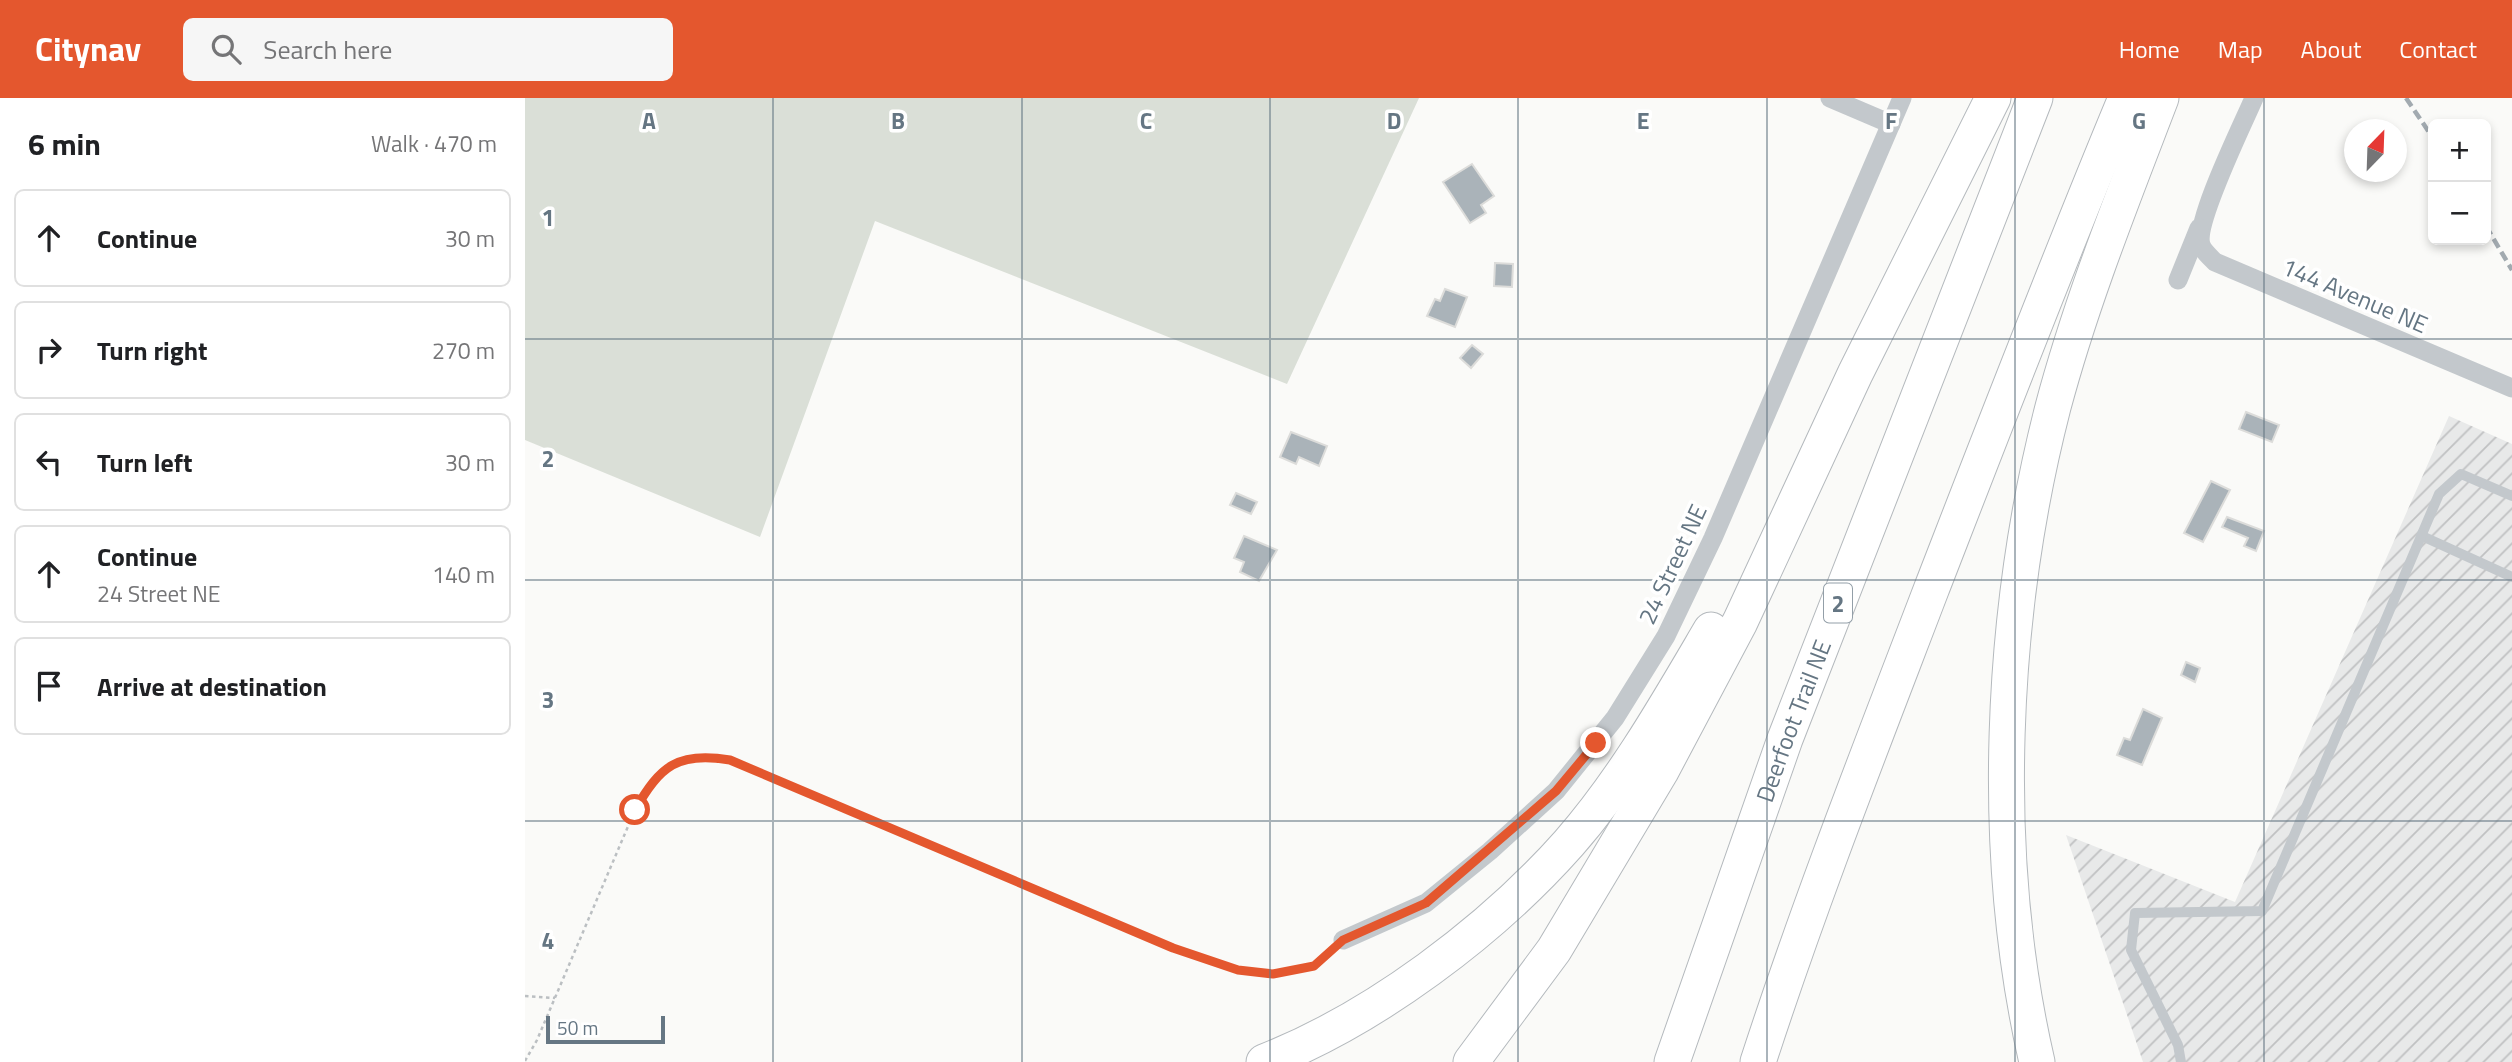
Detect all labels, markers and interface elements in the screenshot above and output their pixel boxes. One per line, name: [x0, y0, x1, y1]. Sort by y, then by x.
search box: [183, 18, 673, 81]
text: Citynav: [35, 24, 141, 74]
icon: search: [207, 30, 245, 68]
text: Search here: [263, 30, 392, 69]
text: Home: [2119, 31, 2180, 67]
text: Map: [2218, 31, 2263, 67]
text: About: [2301, 31, 2361, 67]
text: Contact: [2399, 31, 2477, 67]
text: A: [642, 103, 656, 138]
text: B: [891, 103, 905, 138]
text: C: [1140, 103, 1152, 138]
text: D: [1387, 103, 1401, 138]
text: E: [1637, 103, 1649, 138]
text: F: [1885, 103, 1897, 138]
text: G: [2132, 103, 2146, 138]
north arrow: [2344, 119, 2407, 182]
map controls: [2428, 119, 2491, 245]
button: +: [2428, 119, 2491, 182]
text: 6 min: [28, 121, 101, 167]
text: Walk · 470 m: [371, 126, 497, 161]
button: −: [2428, 182, 2491, 245]
text: 1: [542, 200, 554, 235]
icon: ahead: [30, 219, 68, 257]
text: Continue: [97, 219, 197, 258]
text: 30 m: [445, 221, 495, 256]
street label: 144 Avenue NE: [2276, 248, 2434, 342]
icon: right: [30, 331, 68, 369]
text: Turn right: [97, 331, 208, 370]
text: 270 m: [432, 333, 495, 368]
text: 2: [542, 441, 554, 476]
icon: left: [30, 443, 68, 481]
text: Turn left: [97, 443, 192, 482]
text: 30 m: [445, 445, 495, 480]
street label: 24 Street NE: [1628, 498, 1716, 630]
text: Continue: [97, 537, 197, 576]
icon: ahead: [30, 555, 68, 593]
text: 140 m: [432, 557, 495, 592]
text: 24 Street NE: [97, 576, 220, 611]
road number: 2: [1824, 583, 1852, 622]
street label: Deerfoot Trail NE: [1746, 634, 1840, 807]
icon: arrive: [30, 667, 68, 705]
text: Arrive at destination: [97, 667, 327, 706]
text: 3: [542, 682, 554, 717]
route end: [1580, 727, 1611, 758]
route start: [619, 794, 650, 825]
text: 4: [542, 923, 554, 958]
scale bar: [546, 1013, 665, 1045]
text: 50 m: [557, 1013, 598, 1042]

